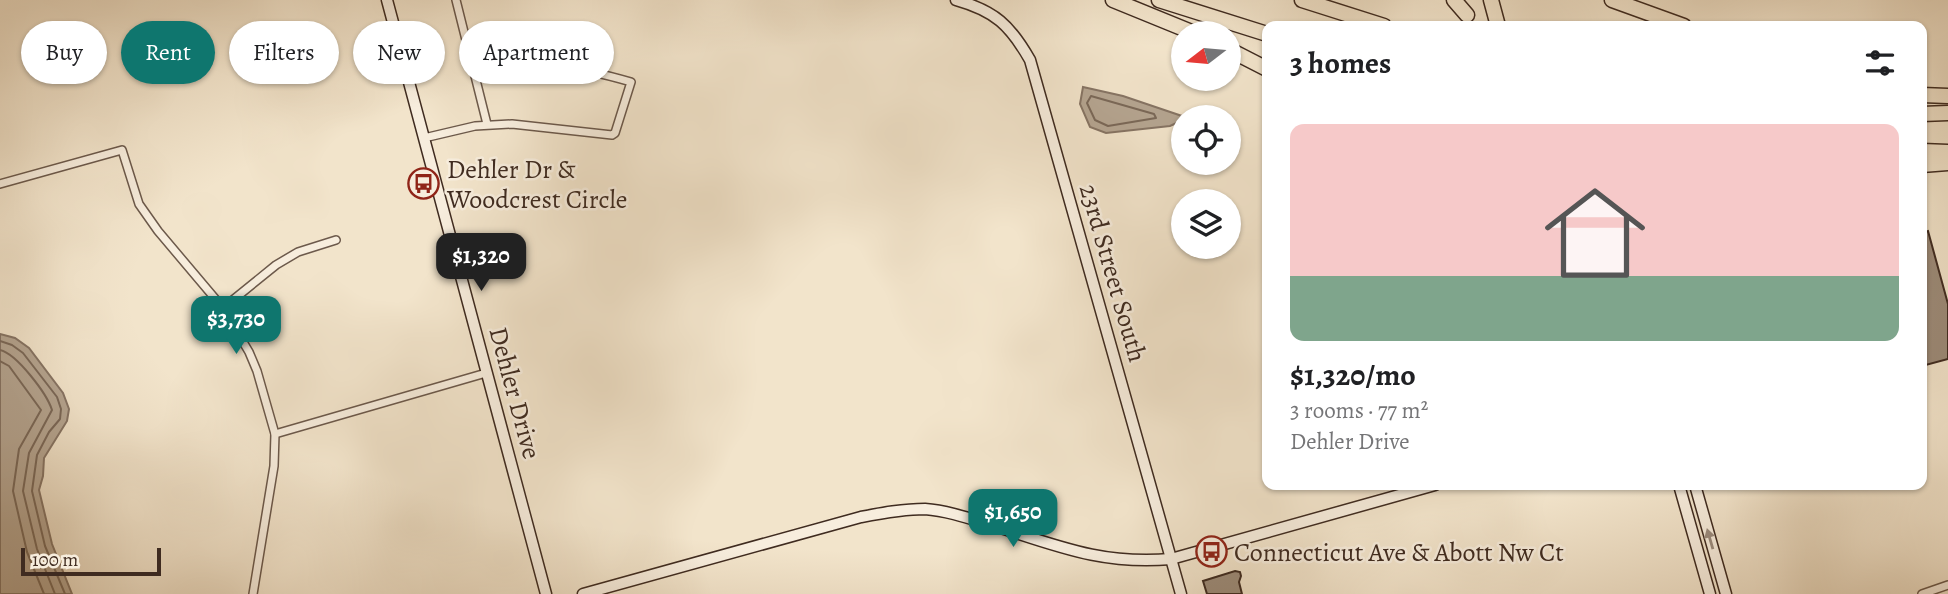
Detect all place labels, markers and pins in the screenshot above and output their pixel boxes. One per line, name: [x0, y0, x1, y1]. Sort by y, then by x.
place label: Dehler Dr & Woodcrest Circle: [446, 152, 628, 217]
bus stop icon: Dehler Dr & Woodcrest Circle: [407, 167, 441, 201]
pin: $1,320: [424, 233, 538, 293]
pin: $3,730: [179, 296, 293, 356]
pin: $1,650: [956, 490, 1070, 549]
bus stop icon: Connecticut Ave & Abott Nw Ct: [1194, 535, 1228, 569]
place label: Connecticut Ave & Abott Nw Ct: [1234, 535, 1564, 570]

